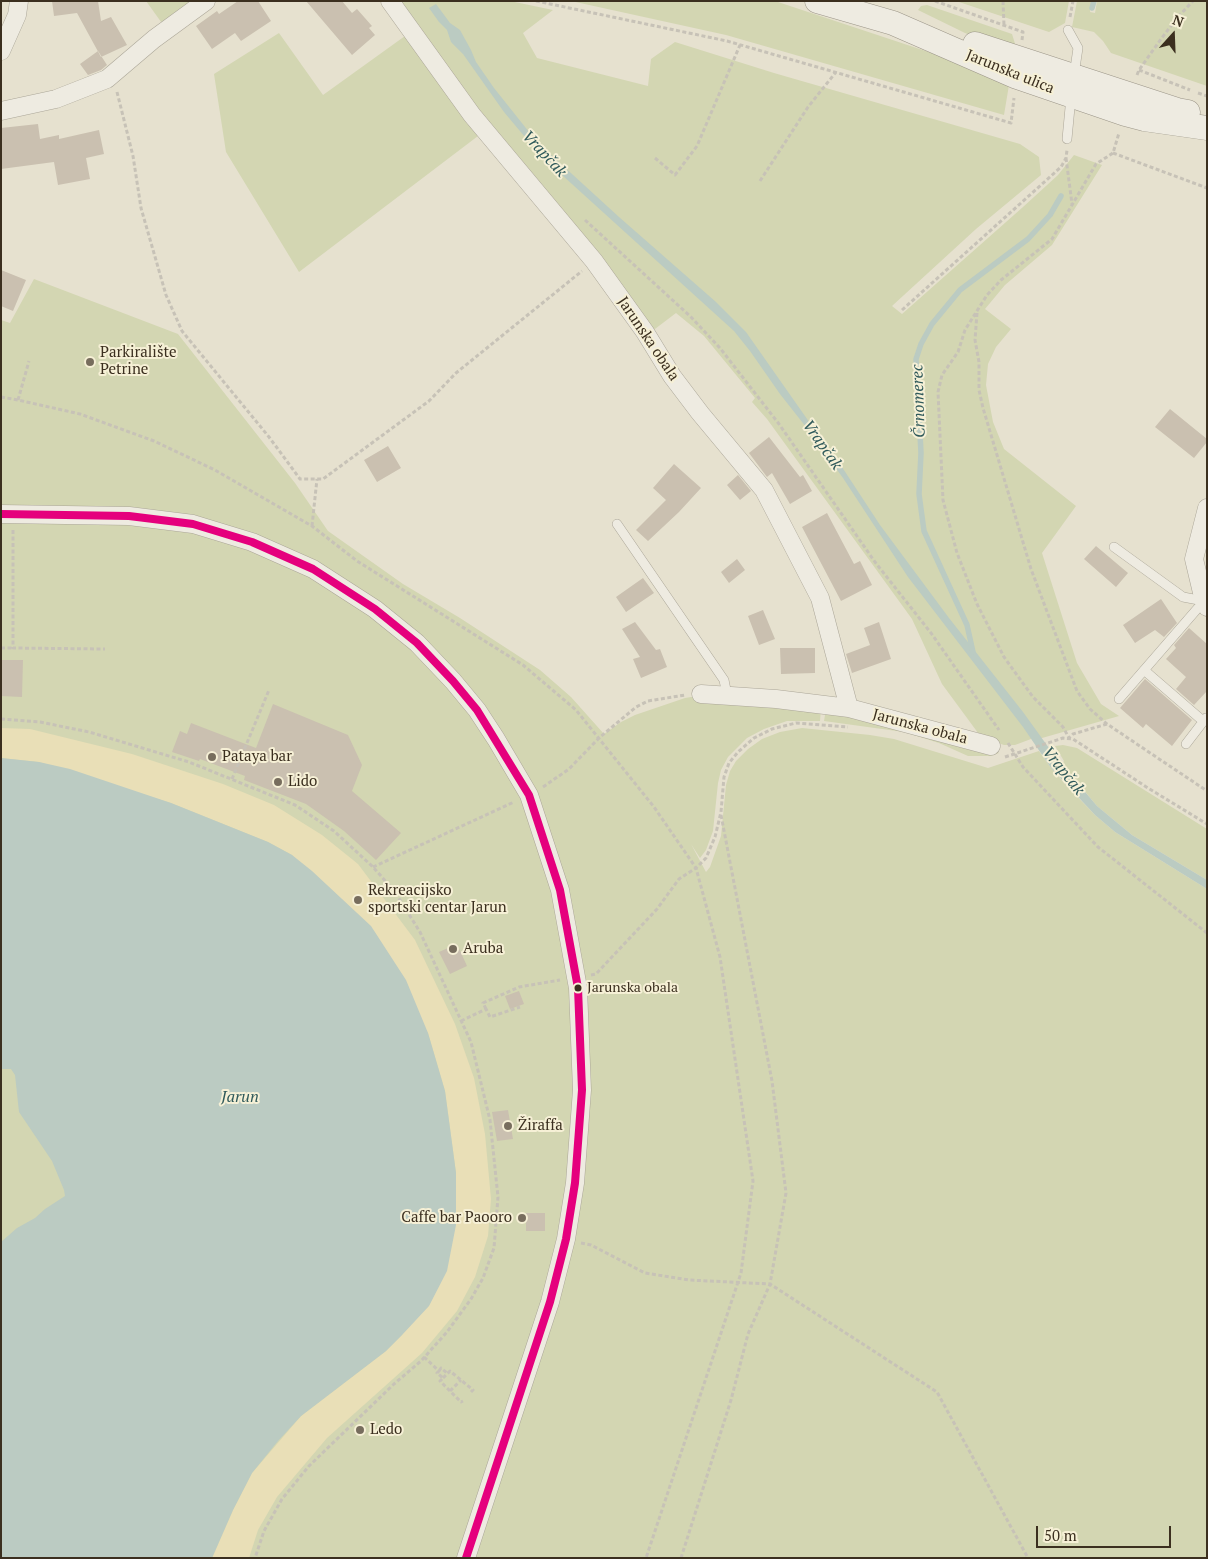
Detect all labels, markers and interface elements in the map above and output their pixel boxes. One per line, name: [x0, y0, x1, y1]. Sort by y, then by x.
north arrow: [1148, 10, 1198, 60]
text: N: [1170, 10, 1187, 31]
street label: Jarunska ulica: [963, 46, 1057, 98]
water label: Vrapčak: [518, 127, 570, 181]
street label: Jarunska obala: [613, 294, 683, 384]
place label: Parkiralište Petrine: [100, 344, 176, 379]
marker: Parkiralište Petrine: [84, 356, 96, 368]
water label: Črnomerec: [908, 364, 930, 438]
water label: Vrapčak: [798, 416, 846, 474]
street label: Jarunska obala: [871, 706, 969, 748]
water label: Vrapčak: [1038, 743, 1088, 799]
place label: Pataya bar: [222, 748, 292, 766]
marker: Pataya bar: [206, 751, 218, 763]
place label: Lido: [288, 773, 317, 791]
marker: Lido: [272, 776, 284, 788]
place label: Rekreacijsko sportski centar Jarun: [368, 882, 507, 917]
marker: Rekreacijsko sportski centar Jarun: [352, 894, 364, 906]
place label: Aruba: [463, 940, 503, 958]
marker: Aruba: [447, 943, 459, 955]
place label: Jarunska obala: [587, 980, 678, 996]
marker: Jarunska obala: [573, 983, 583, 993]
water label: Jarun: [221, 1087, 259, 1107]
place label: Žiraffa: [518, 1117, 563, 1135]
marker: Žiraffa: [502, 1120, 514, 1132]
place label: Caffe bar Paooro: [401, 1209, 512, 1227]
marker: Caffe bar Paooro: [516, 1212, 528, 1224]
place label: Ledo: [370, 1421, 402, 1439]
marker: Ledo: [354, 1424, 366, 1436]
scale bar: [1038, 1516, 1173, 1548]
text: 50 m: [1044, 1525, 1077, 1545]

